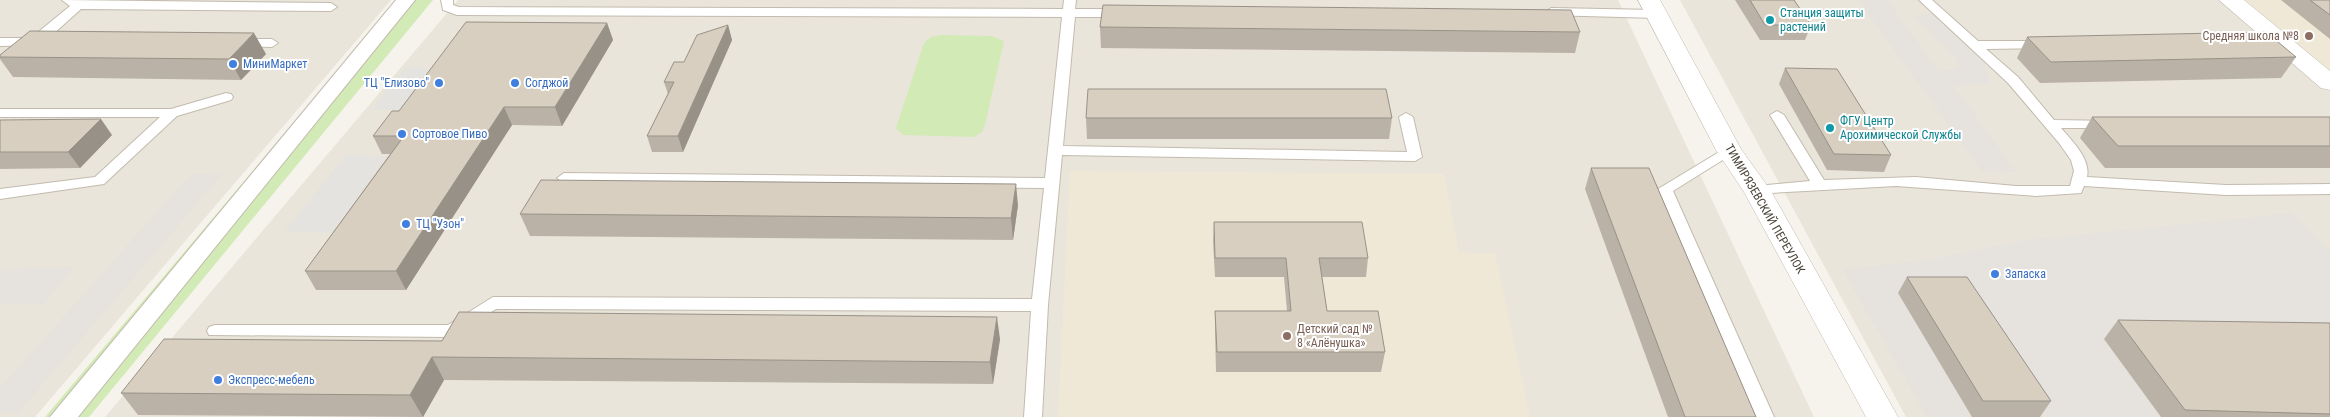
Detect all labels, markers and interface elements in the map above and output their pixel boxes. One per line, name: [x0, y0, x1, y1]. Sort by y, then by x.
place label: Станция защиты растений: [1780, 6, 1864, 34]
marker: Станция защиты растений: [1764, 14, 1776, 26]
place label: Средняя школа №8: [2203, 29, 2299, 43]
marker: Средняя школа №8: [2303, 30, 2315, 42]
place label: МиниМаркет: [243, 57, 307, 71]
marker: МиниМаркет: [227, 58, 239, 70]
place label: ТЦ "Елизово": [364, 76, 429, 90]
place label: Согджой: [525, 76, 568, 90]
marker: ТЦ "Елизово": [433, 77, 445, 89]
marker: Согджой: [509, 77, 521, 89]
place label: ФГУ Центр Арохимической Службы: [1840, 114, 1961, 142]
marker: ФГУ Центр Арохимической Службы: [1824, 122, 1836, 134]
place label: Сортовое Пиво: [412, 127, 487, 141]
marker: Сортовое Пиво: [396, 128, 408, 140]
street label: ТИМИРЯЗЕВСКИЙ ПЕРЕУЛОК: [1722, 141, 1809, 276]
place label: ТЦ "Узон": [416, 217, 464, 231]
marker: ТЦ "Узон": [400, 218, 412, 230]
place label: Запаска: [2005, 267, 2046, 281]
marker: Запаска: [1989, 268, 2001, 280]
place label: Детский сад № 8 «Алёнушка»: [1297, 322, 1373, 350]
marker: Детский сад № 8 «Алёнушка»: [1281, 330, 1293, 342]
place label: Экспресс-мебель: [228, 373, 315, 387]
marker: Экспресс-мебель: [212, 374, 224, 386]

